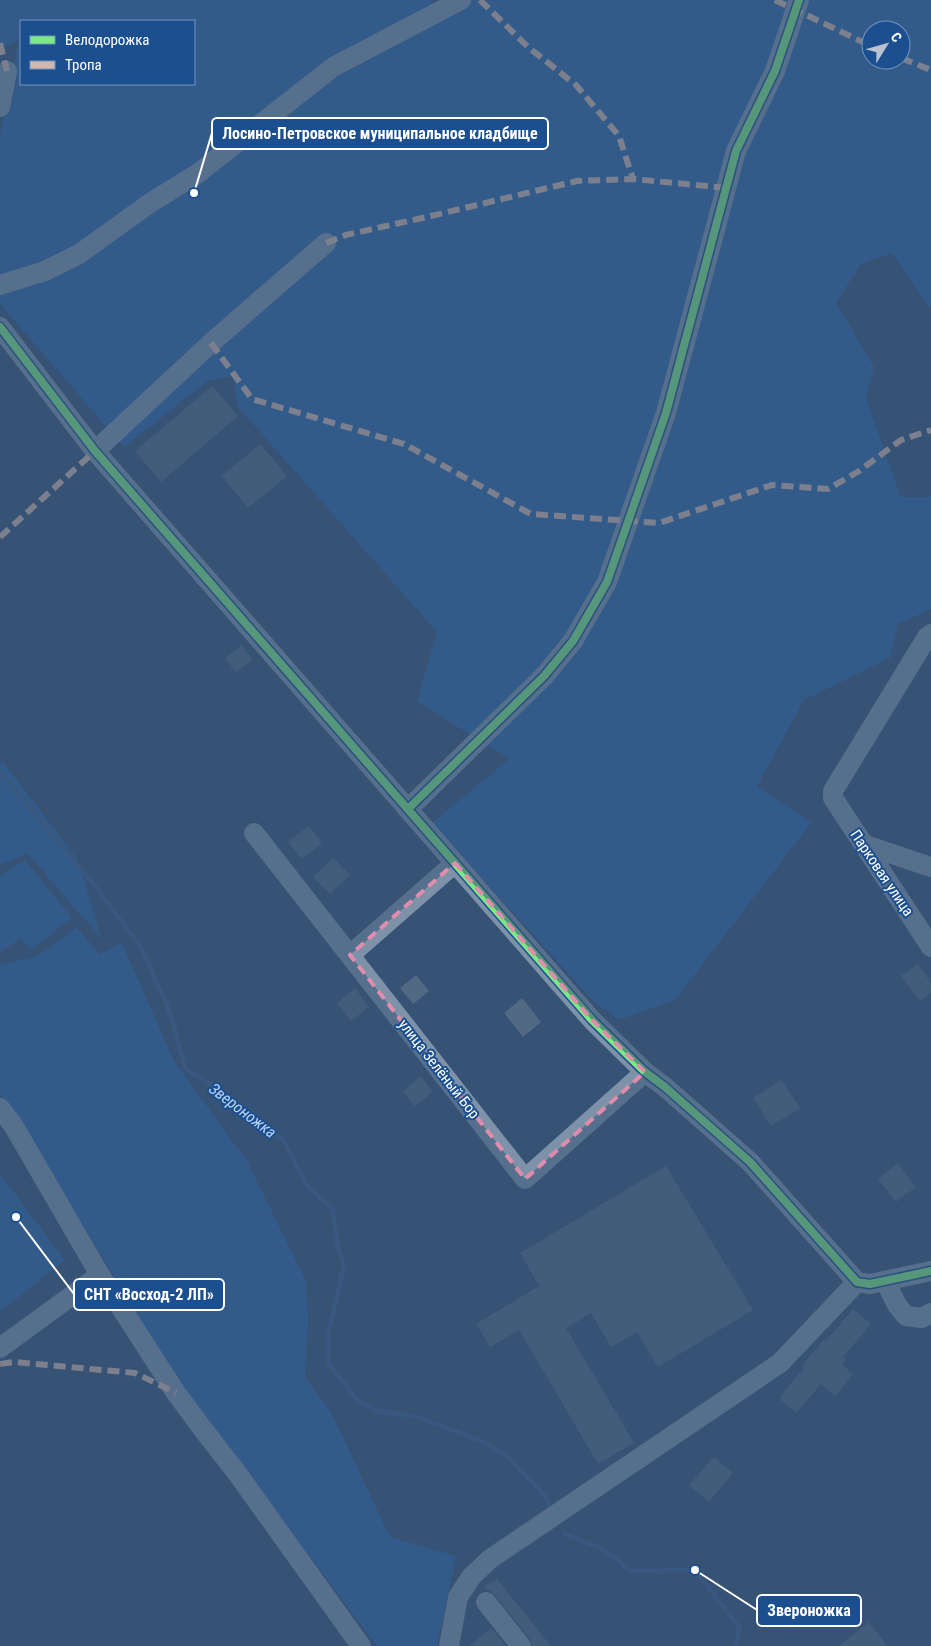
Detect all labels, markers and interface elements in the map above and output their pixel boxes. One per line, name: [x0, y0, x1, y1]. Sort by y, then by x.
legend: [20, 20, 195, 85]
north arrow: [861, 20, 911, 70]
text: С: [888, 29, 905, 45]
text: Велодорожка: [65, 31, 150, 49]
text: Тропа: [65, 56, 102, 74]
callout: Лосино-Петровское муниципальное кладбище: [212, 118, 548, 149]
text: Лосино-Петровское муниципальное кладбище: [222, 124, 538, 143]
street label: Парковая улица: [847, 826, 917, 920]
street label: улица Зелёный Бор: [395, 1016, 483, 1122]
water label: Звероножка: [205, 1079, 280, 1142]
callout: СНТ «Восход-2 ЛП»: [74, 1279, 224, 1310]
text: СНТ «Восход-2 ЛП»: [84, 1285, 214, 1304]
callout: Звероножка: [757, 1595, 861, 1626]
text: Звероножка: [767, 1601, 851, 1620]

